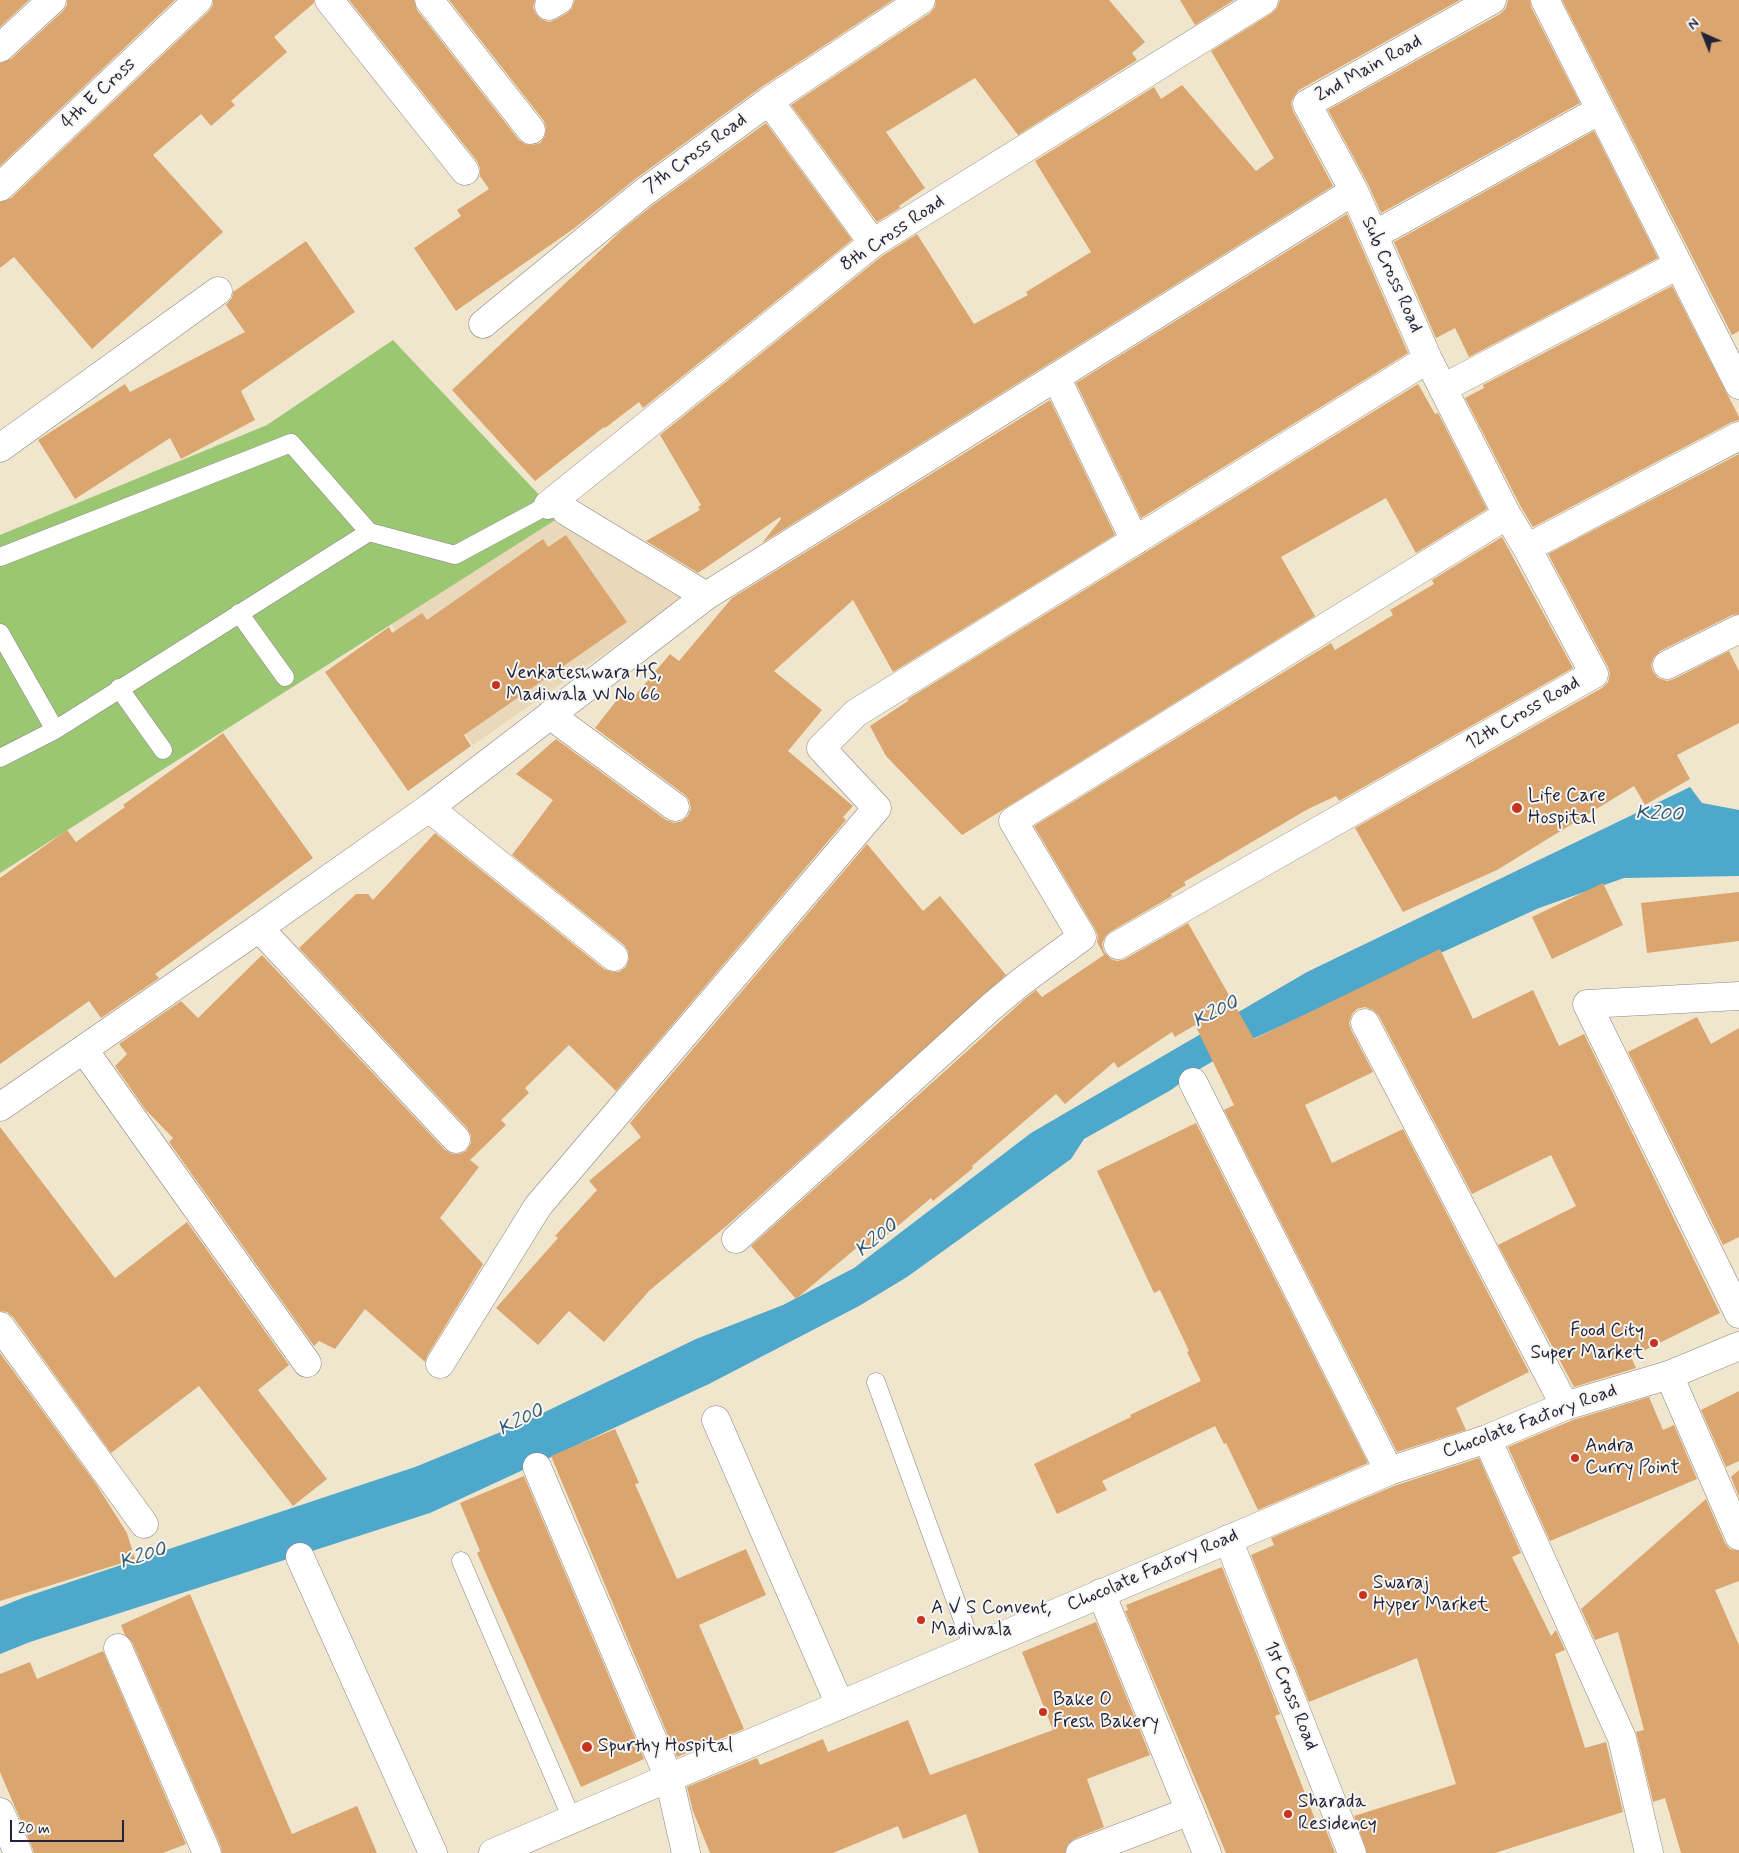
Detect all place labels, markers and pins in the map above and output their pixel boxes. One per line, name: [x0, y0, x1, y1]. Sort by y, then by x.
place label: Venkateshwara HS, Madiwala W No 66: [506, 663, 662, 707]
marker: Venkateshwara HS, Madiwala W No 66: [490, 679, 502, 691]
place label: Life Care Hospital: [1528, 786, 1606, 830]
marker: Life Care Hospital: [1510, 801, 1524, 815]
place label: Food City Super Market: [1531, 1321, 1644, 1365]
marker: Food City Super Market: [1648, 1337, 1660, 1349]
place label: Andra Curry Point: [1585, 1436, 1680, 1480]
marker: Andra Curry Point: [1569, 1452, 1581, 1464]
place label: Swaraj Hyper Market: [1373, 1573, 1489, 1617]
marker: Swaraj Hyper Market: [1357, 1589, 1369, 1601]
place label: A V S Convent, Madiwala: [931, 1598, 1051, 1642]
marker: A V S Convent, Madiwala: [915, 1614, 927, 1626]
place label: Bake O Fresh Bakery: [1053, 1690, 1159, 1734]
marker: Bake O Fresh Bakery: [1037, 1706, 1049, 1718]
place label: Spurthy Hospital: [598, 1736, 733, 1758]
marker: Spurthy Hospital: [580, 1740, 594, 1754]
place label: Sharada Residency: [1298, 1792, 1377, 1836]
marker: Sharada Residency: [1282, 1808, 1294, 1820]

